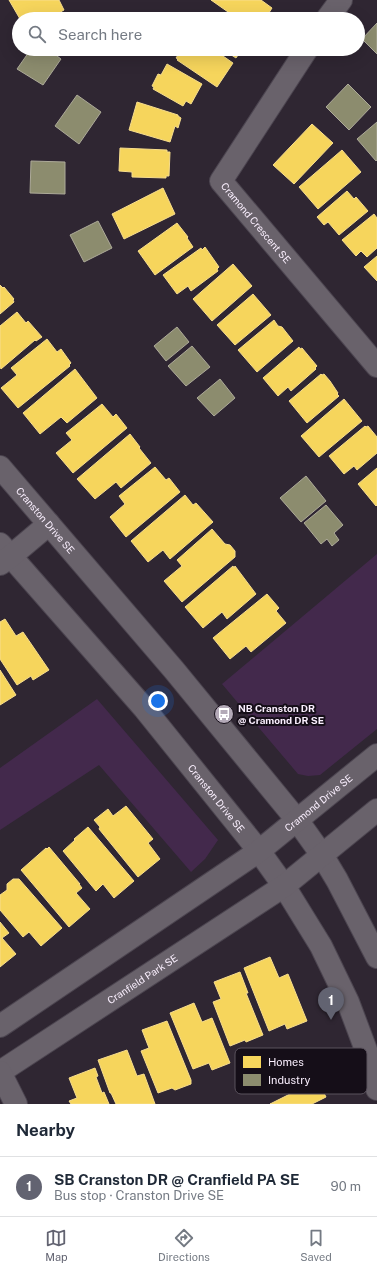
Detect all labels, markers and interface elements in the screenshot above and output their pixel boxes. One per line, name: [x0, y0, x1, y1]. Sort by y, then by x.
search box: [12, 12, 365, 56]
icon: search: [26, 23, 48, 45]
text: Search here: [58, 26, 142, 43]
street label: Cramond Crescent SE: [219, 180, 294, 265]
street label: Cranston Drive SE: [14, 484, 77, 556]
your location: [148, 691, 168, 711]
place label: NB Cranston DR @ Cramond DR SE: [238, 702, 324, 726]
bus stop icon: NB Cranston DR @ Cramond DR SE: [213, 703, 235, 725]
street label: Cranston Drive SE: [186, 762, 247, 835]
street label: Cramond Drive SE: [282, 772, 355, 834]
street label: Cranfield Park SE: [105, 951, 180, 1006]
pin: 1: [318, 987, 344, 1020]
legend: [235, 1048, 367, 1094]
text: Homes: [268, 1056, 304, 1068]
text: Industry: [268, 1074, 311, 1086]
text: Nearby: [16, 1120, 75, 1140]
text: SB Cranston DR @ Cranfield PA SE: [54, 1171, 300, 1188]
text: 1: [26, 1179, 32, 1194]
text: 90 m: [331, 1179, 361, 1194]
text: Bus stop · Cranston Drive SE: [54, 1188, 224, 1203]
tab: Map: [45, 1227, 68, 1263]
tab: Directions: [158, 1227, 210, 1263]
tab: Saved: [300, 1227, 332, 1263]

